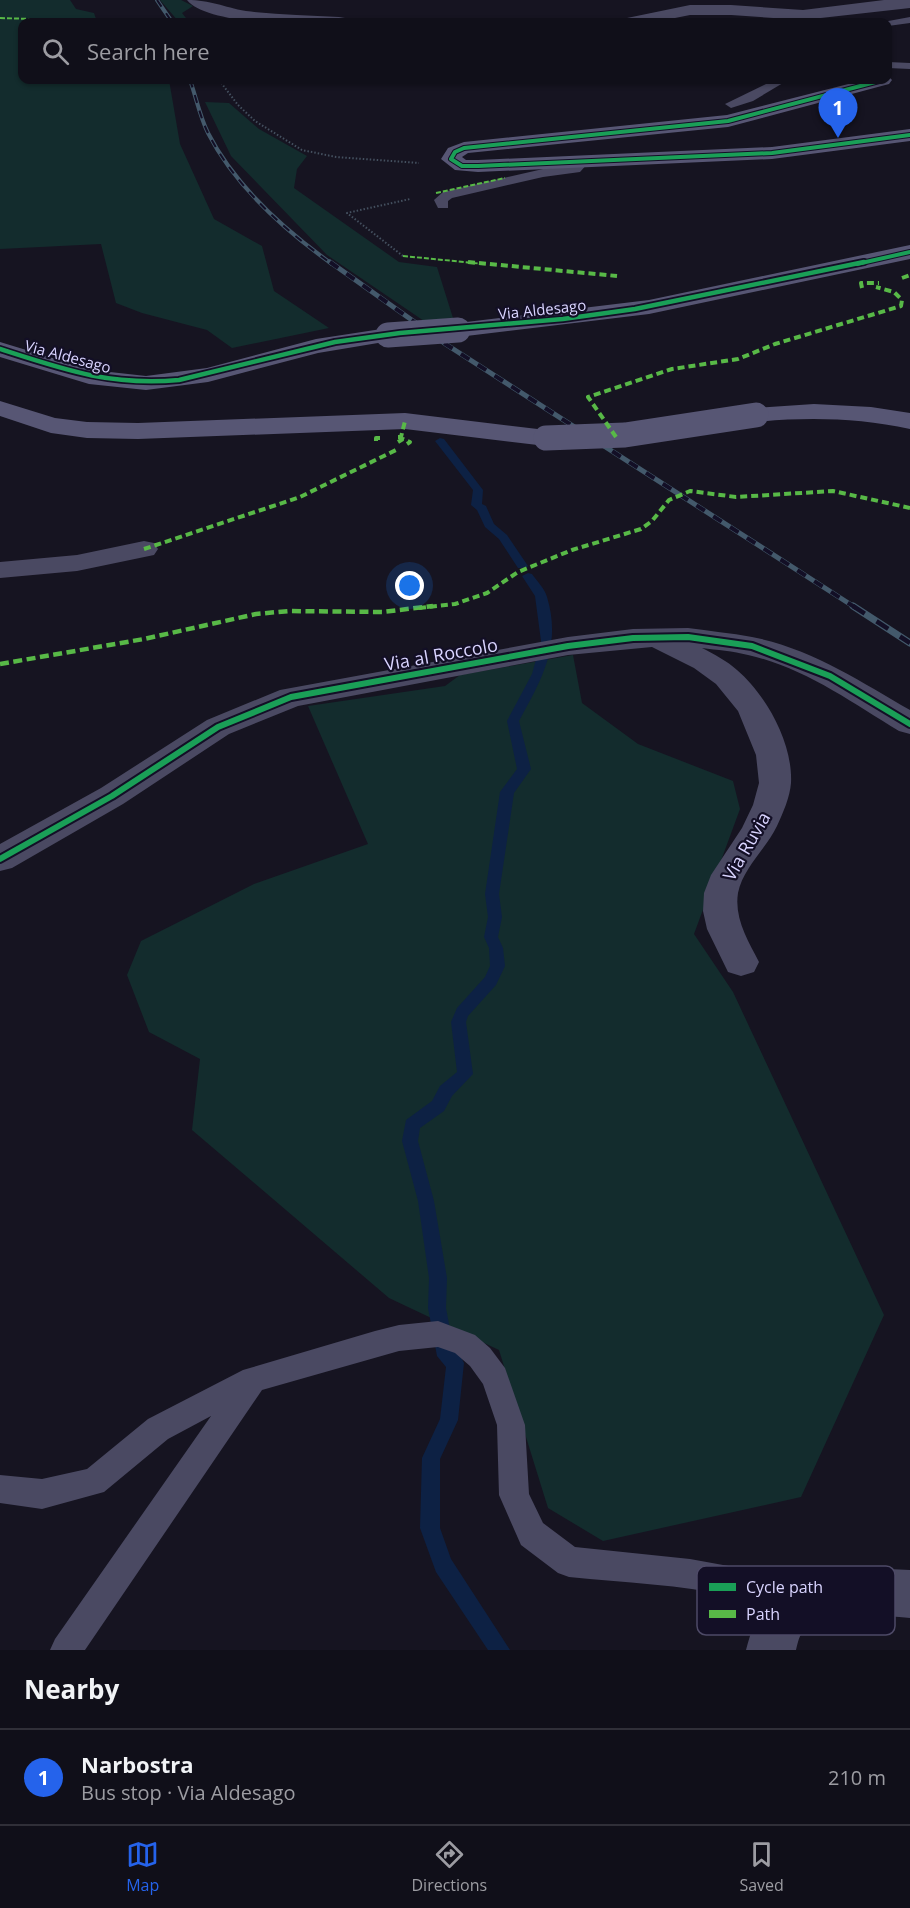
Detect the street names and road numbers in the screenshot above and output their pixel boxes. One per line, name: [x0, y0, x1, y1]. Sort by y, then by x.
street label: Via Aldesago: [497, 294, 587, 324]
street label: Via Aldesago: [23, 335, 113, 377]
street label: Via al Roccolo: [383, 632, 499, 676]
street label: Via Ruvia: [717, 807, 775, 885]

